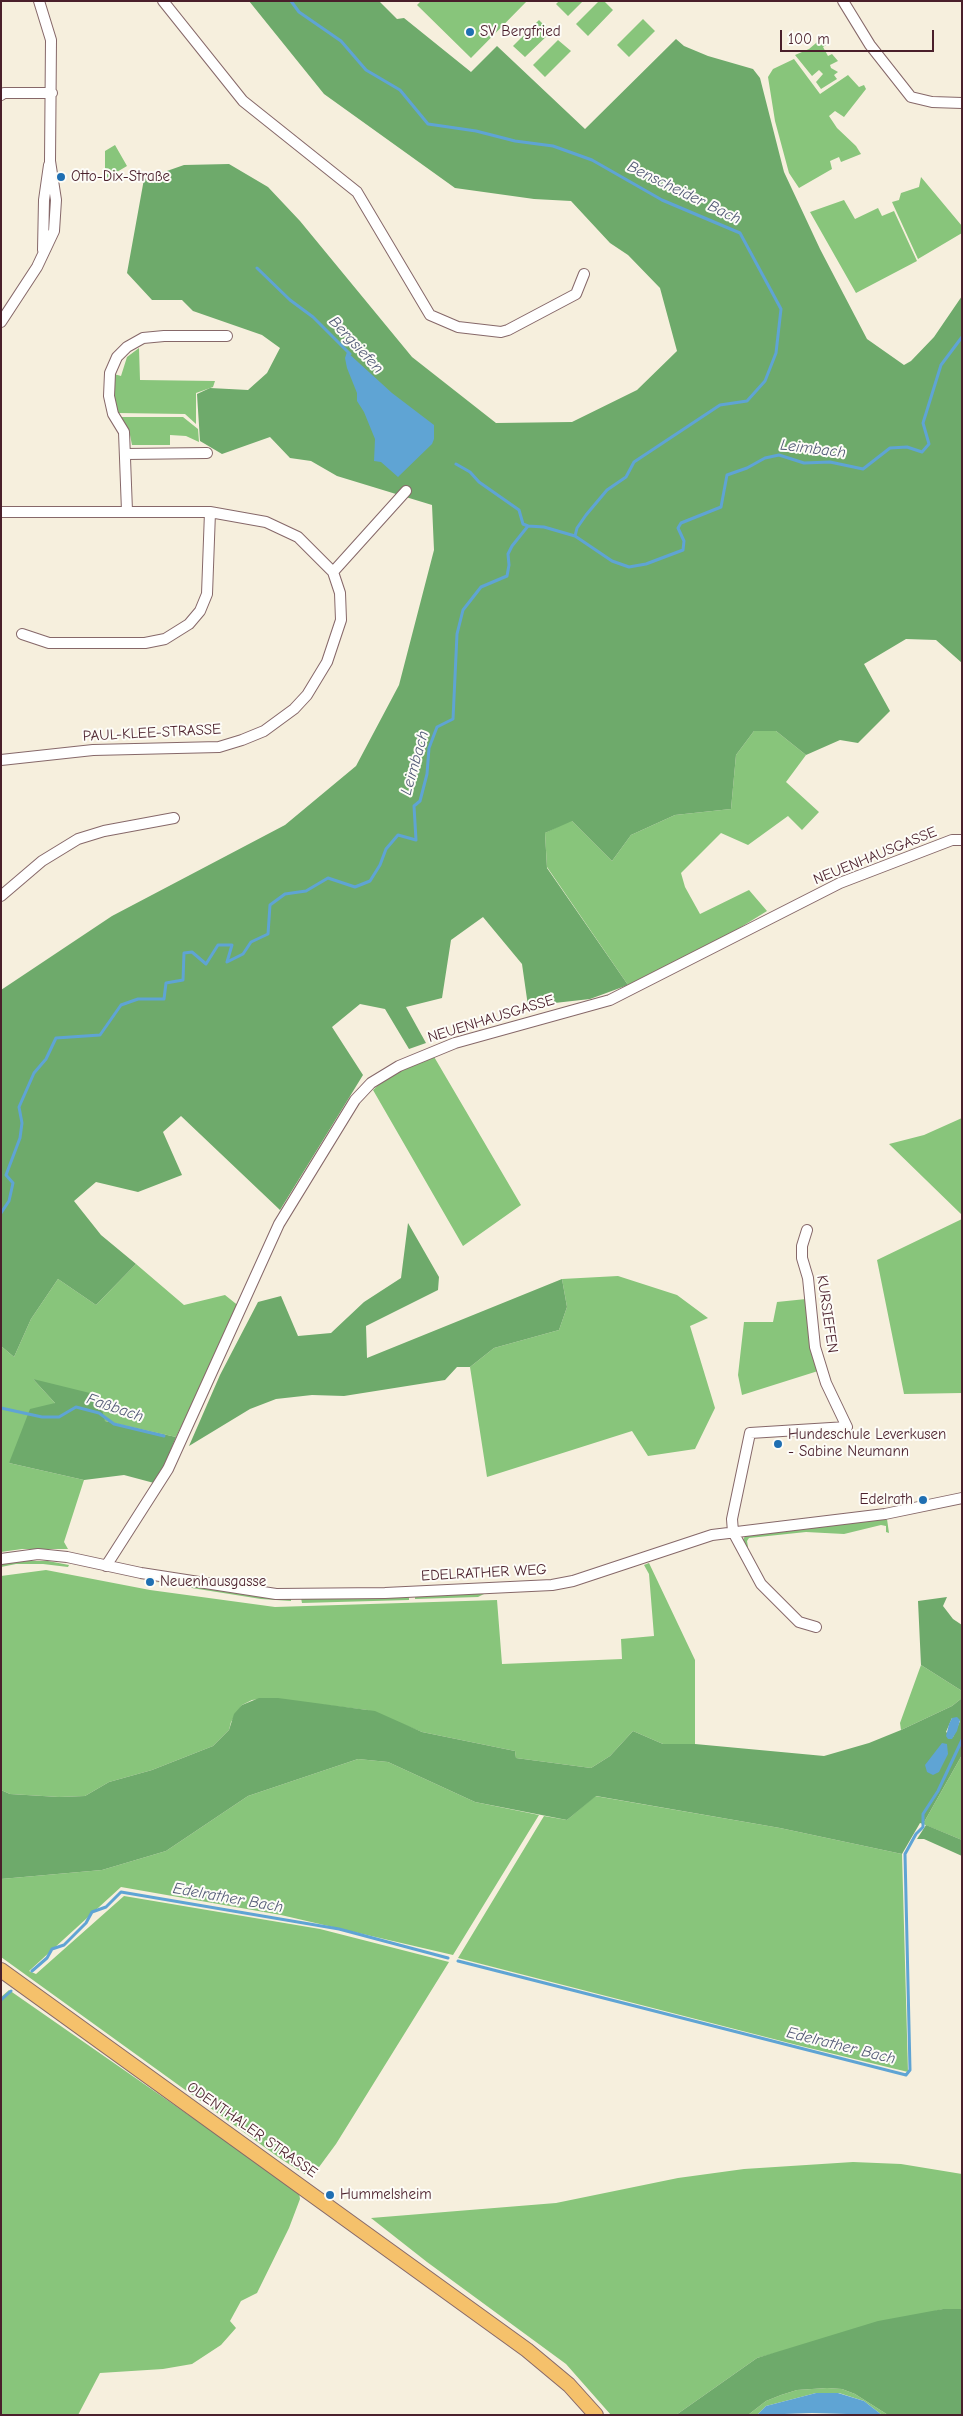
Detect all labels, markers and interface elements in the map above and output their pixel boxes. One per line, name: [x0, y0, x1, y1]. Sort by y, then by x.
scale bar: [783, 20, 937, 52]
place label: SV Bergfried: [480, 23, 561, 41]
marker: SV Bergfried: [464, 26, 476, 38]
text: 100 m: [788, 30, 830, 48]
water label: Benscheider Bach: [624, 157, 744, 229]
place label: Otto-Dix-Straße: [71, 168, 170, 186]
marker: Otto-Dix-Straße: [55, 171, 67, 183]
water label: Bergsiefen: [325, 312, 387, 378]
water label: Leimbach: [779, 435, 847, 463]
street label: PAUL-KLEE-STRASSE: [82, 720, 222, 746]
water label: Leimbach: [397, 729, 433, 797]
street label: NEUENHAUSGASSE: [811, 823, 939, 889]
street label: NEUENHAUSGASSE: [426, 991, 556, 1047]
street label: KURSIEFEN: [813, 1274, 841, 1354]
water label: Faßbach: [84, 1389, 146, 1427]
place label: Hundeschule Leverkusen - Sabine Neumann: [788, 1426, 946, 1461]
marker: Hundeschule Leverkusen - Sabine Neumann: [772, 1438, 784, 1450]
place label: Edelrath: [859, 1491, 913, 1509]
marker: Edelrath: [917, 1494, 929, 1506]
street label: EDELRATHER WEG: [421, 1561, 547, 1585]
place label: Neuenhausgasse: [160, 1573, 266, 1591]
marker: Neuenhausgasse: [144, 1576, 156, 1588]
water label: Edelrather Bach: [171, 1879, 285, 1917]
water label: Edelrather Bach: [784, 2023, 898, 2069]
street label: ODENTHALER STRASSE: [183, 2078, 321, 2182]
place label: Hummelsheim: [340, 2186, 432, 2204]
marker: Hummelsheim: [324, 2189, 336, 2201]

